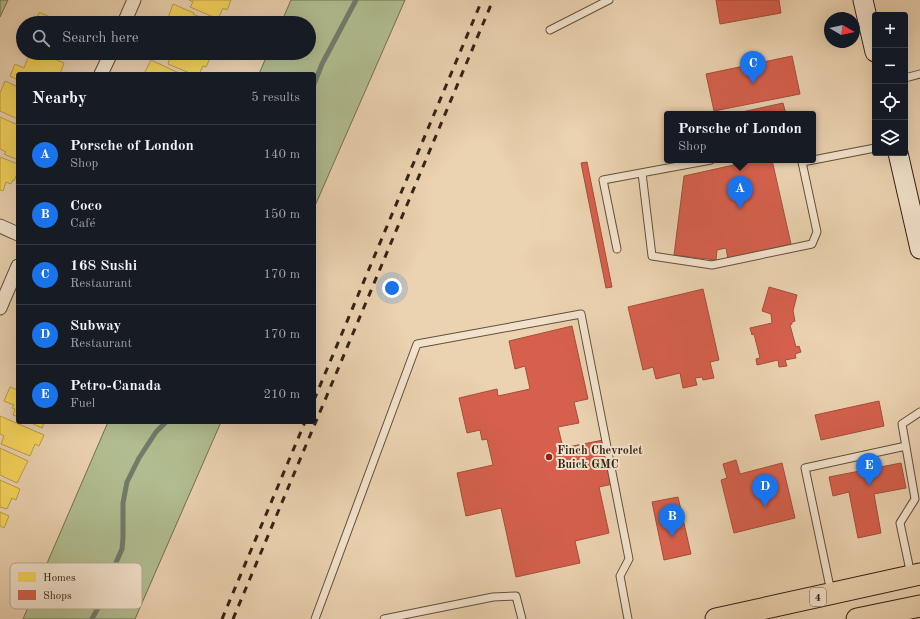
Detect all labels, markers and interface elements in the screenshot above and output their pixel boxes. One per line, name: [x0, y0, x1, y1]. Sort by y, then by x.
north arrow: [824, 12, 860, 48]
map controls: [872, 12, 908, 156]
button: +: [872, 12, 908, 48]
search box: [16, 16, 316, 60]
icon: search: [30, 27, 52, 49]
text: Search here: [62, 31, 139, 46]
button: −: [872, 48, 908, 84]
pin: C: [740, 51, 766, 84]
button: locate: [872, 84, 908, 120]
text: Nearby: [32, 90, 87, 107]
text: 5 results: [251, 91, 300, 104]
popup: [664, 111, 816, 163]
button: layers: [872, 120, 908, 156]
text: Porsche of London: [678, 122, 802, 137]
text: Porsche of London: [70, 139, 194, 154]
text: Shop: [678, 140, 706, 153]
text: A: [40, 148, 50, 161]
text: 140 m: [263, 148, 300, 161]
text: Shop: [70, 157, 98, 170]
pin: A: [727, 176, 753, 209]
text: Coco: [70, 199, 102, 214]
text: B: [40, 208, 50, 221]
text: 150 m: [263, 208, 300, 221]
text: Café: [70, 217, 95, 230]
text: 168 Sushi: [70, 259, 137, 274]
text: C: [41, 268, 49, 281]
text: 170 m: [263, 268, 300, 281]
text: Restaurant: [70, 277, 132, 290]
your location: [382, 278, 402, 298]
text: Subway: [70, 319, 121, 334]
text: D: [40, 328, 50, 341]
text: 170 m: [263, 328, 300, 341]
text: Restaurant: [70, 337, 132, 350]
text: Petro-Canada: [70, 379, 161, 394]
text: E: [41, 388, 49, 401]
text: 210 m: [263, 388, 300, 401]
text: Fuel: [70, 397, 95, 410]
place label: Finch Chevrolet Buick GMC: [557, 445, 643, 471]
marker: Finch Chevrolet Buick GMC: [544, 452, 554, 462]
pin: E: [856, 453, 882, 486]
pin: D: [752, 474, 778, 507]
pin: B: [659, 504, 685, 537]
legend: [10, 563, 142, 609]
text: Homes: [43, 573, 76, 584]
road number: 4: [810, 588, 826, 606]
text: Shops: [43, 591, 72, 602]

